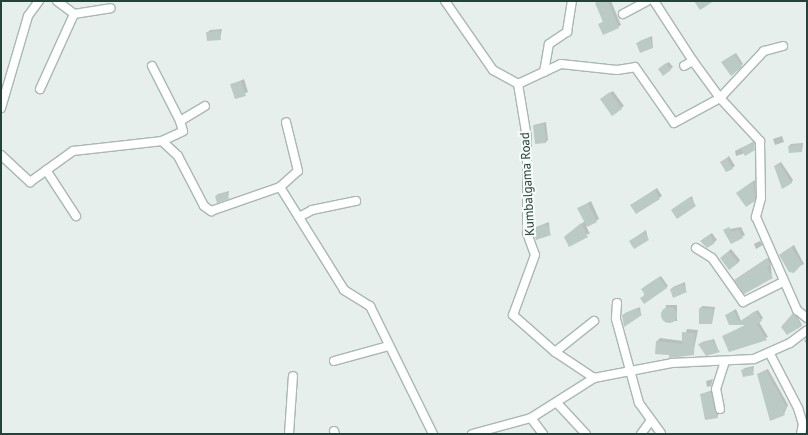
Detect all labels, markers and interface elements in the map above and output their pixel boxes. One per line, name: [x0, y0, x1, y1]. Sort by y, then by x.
street label: Kumbalgama Road: [517, 132, 539, 236]

